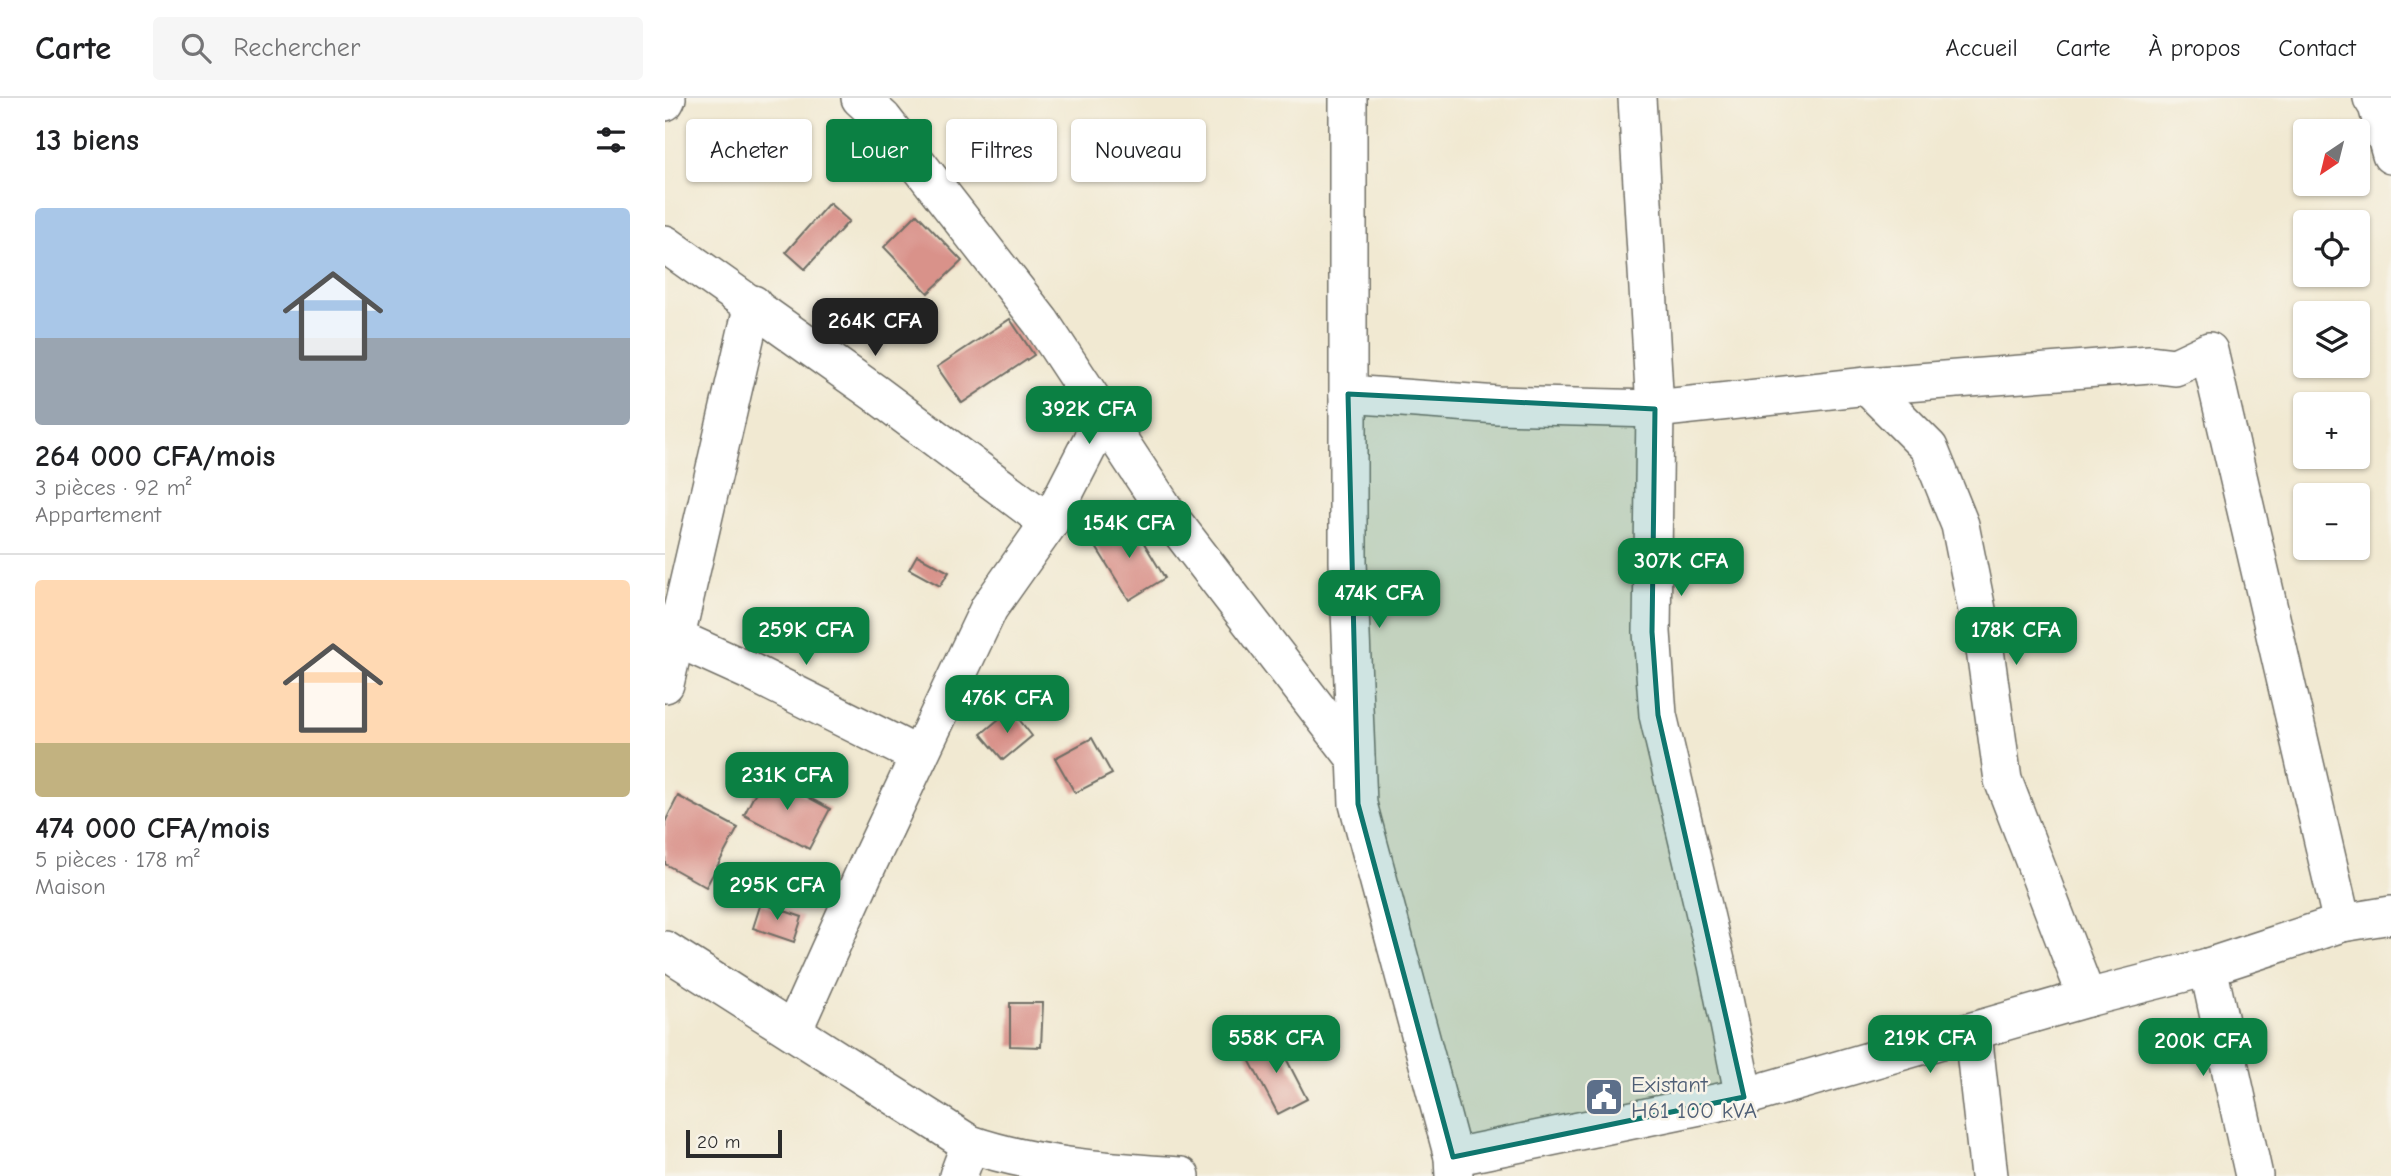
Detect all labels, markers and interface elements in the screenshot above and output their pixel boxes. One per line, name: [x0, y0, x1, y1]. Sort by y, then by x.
search box: [153, 17, 643, 80]
text: Carte: [35, 29, 111, 67]
icon: search: [177, 29, 215, 67]
text: Rechercher: [233, 33, 360, 63]
text: Accueil: [1946, 34, 2018, 62]
text: Carte: [2056, 34, 2111, 62]
text: À propos: [2149, 34, 2240, 62]
text: Contact: [2278, 34, 2356, 62]
chip: Acheter: [686, 119, 812, 182]
chip: Louer: [826, 119, 932, 182]
chip: Filtres: [946, 119, 1057, 182]
chip: Nouveau: [1071, 119, 1206, 182]
north arrow: [2293, 119, 2369, 196]
map controls: [2293, 119, 2370, 560]
icon: filters: [592, 121, 630, 159]
text: 13 biens: [35, 123, 139, 158]
button: locate: [2293, 210, 2370, 287]
icon: home: [270, 253, 396, 379]
pin: 264K CFA: [803, 299, 947, 358]
button: layers: [2293, 301, 2370, 378]
text: 264K CFA: [828, 307, 922, 334]
pin: 392K CFA: [1017, 386, 1161, 446]
button: +: [2293, 392, 2370, 469]
text: 392K CFA: [1042, 395, 1136, 422]
text: 264 000 CFA/mois: [35, 439, 275, 474]
text: 3 pièces · 92 m²: [35, 474, 192, 501]
button: −: [2293, 483, 2370, 560]
pin: 154K CFA: [1057, 500, 1201, 560]
text: Appartement: [35, 501, 161, 528]
text: 154K CFA: [1083, 509, 1175, 536]
pin: 307K CFA: [1609, 538, 1753, 598]
text: 307K CFA: [1634, 547, 1728, 574]
pin: 474K CFA: [1307, 570, 1451, 630]
text: 474K CFA: [1334, 579, 1424, 606]
pin: 259K CFA: [734, 608, 878, 667]
pin: 178K CFA: [1944, 608, 2088, 667]
text: 259K CFA: [758, 616, 854, 643]
text: 178K CFA: [1971, 616, 2061, 643]
icon: home: [270, 625, 396, 751]
pin: 476K CFA: [935, 676, 1079, 735]
text: 476K CFA: [961, 684, 1053, 711]
pin: 231K CFA: [715, 752, 859, 812]
text: 231K CFA: [741, 761, 833, 788]
text: 474 000 CFA/mois: [35, 811, 270, 846]
text: 5 pièces · 178 m²: [35, 846, 200, 873]
pin: 295K CFA: [705, 862, 849, 922]
text: 295K CFA: [729, 871, 825, 898]
text: Maison: [35, 873, 106, 900]
pin: 558K CFA: [1204, 1016, 1348, 1075]
pin: 219K CFA: [1858, 1016, 2002, 1075]
pin: 200K CFA: [2131, 1018, 2275, 1078]
text: 558K CFA: [1228, 1024, 1324, 1051]
text: 219K CFA: [1884, 1024, 1976, 1051]
text: 200K CFA: [2154, 1027, 2252, 1054]
place label: Existant H61 100 kVA: [1631, 1071, 1757, 1124]
public building icon: Existant H61 100 kVA: [1583, 1076, 1625, 1118]
scale bar: [686, 1127, 782, 1159]
text: 20 m: [697, 1131, 741, 1153]

